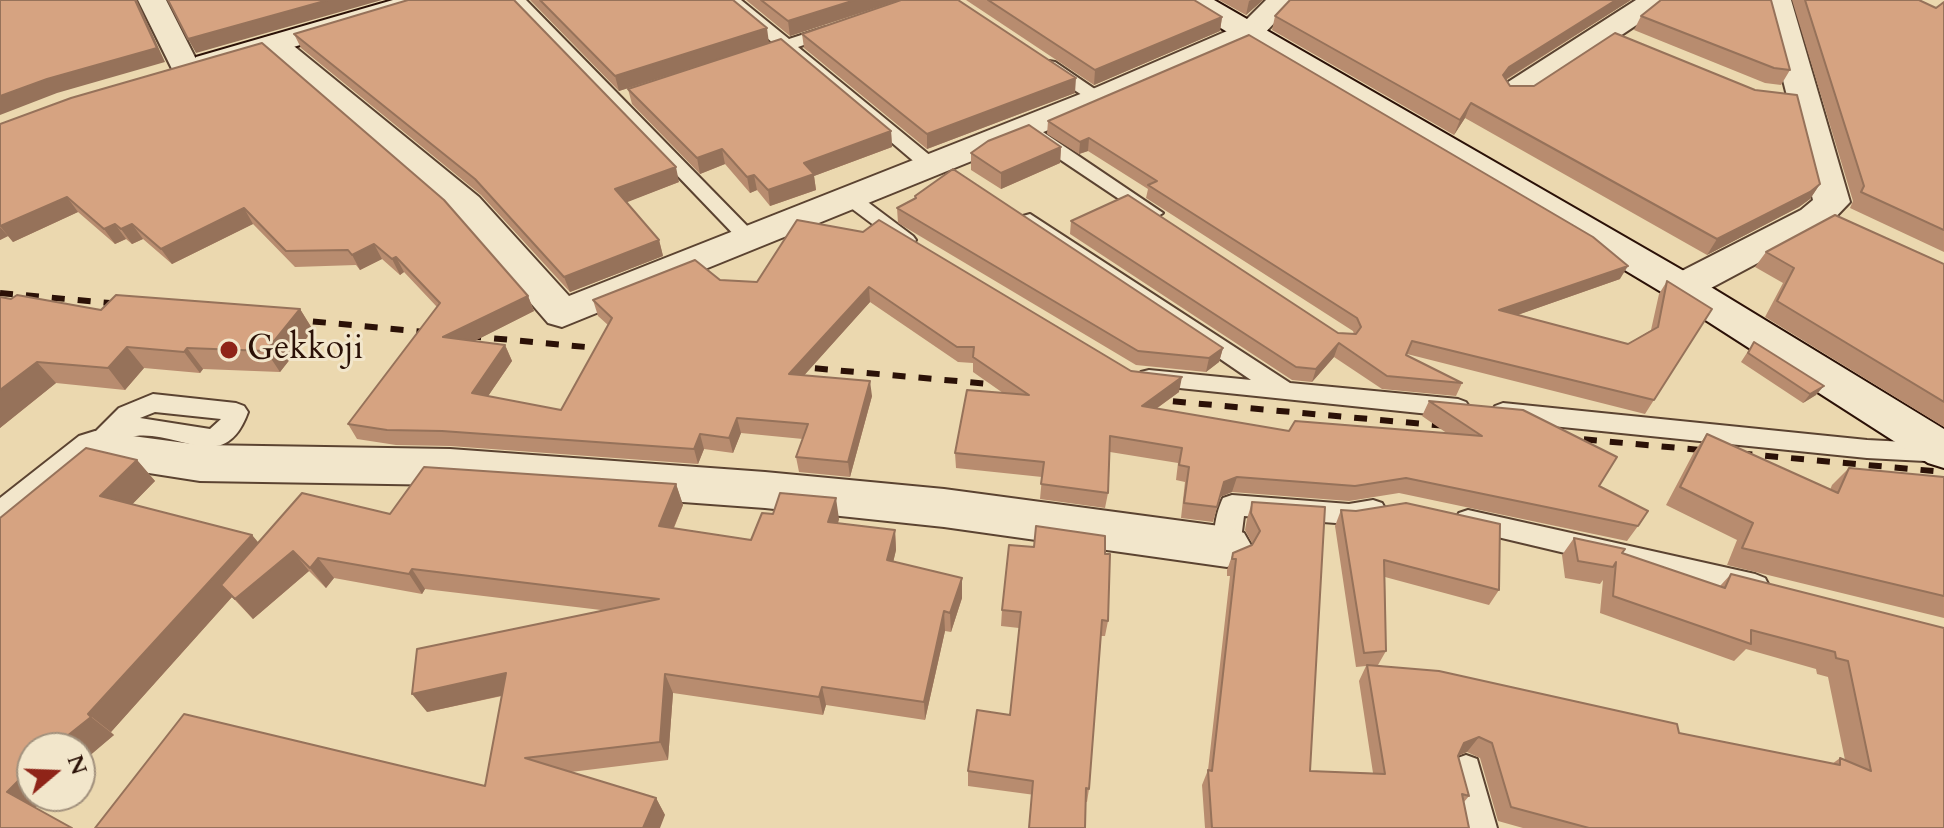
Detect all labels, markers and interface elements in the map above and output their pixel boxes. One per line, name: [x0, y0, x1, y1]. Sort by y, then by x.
place label: Gekkoji: [247, 330, 363, 370]
marker: Gekkoji: [218, 339, 240, 361]
north arrow: [16, 732, 96, 812]
text: N: [60, 751, 94, 779]

